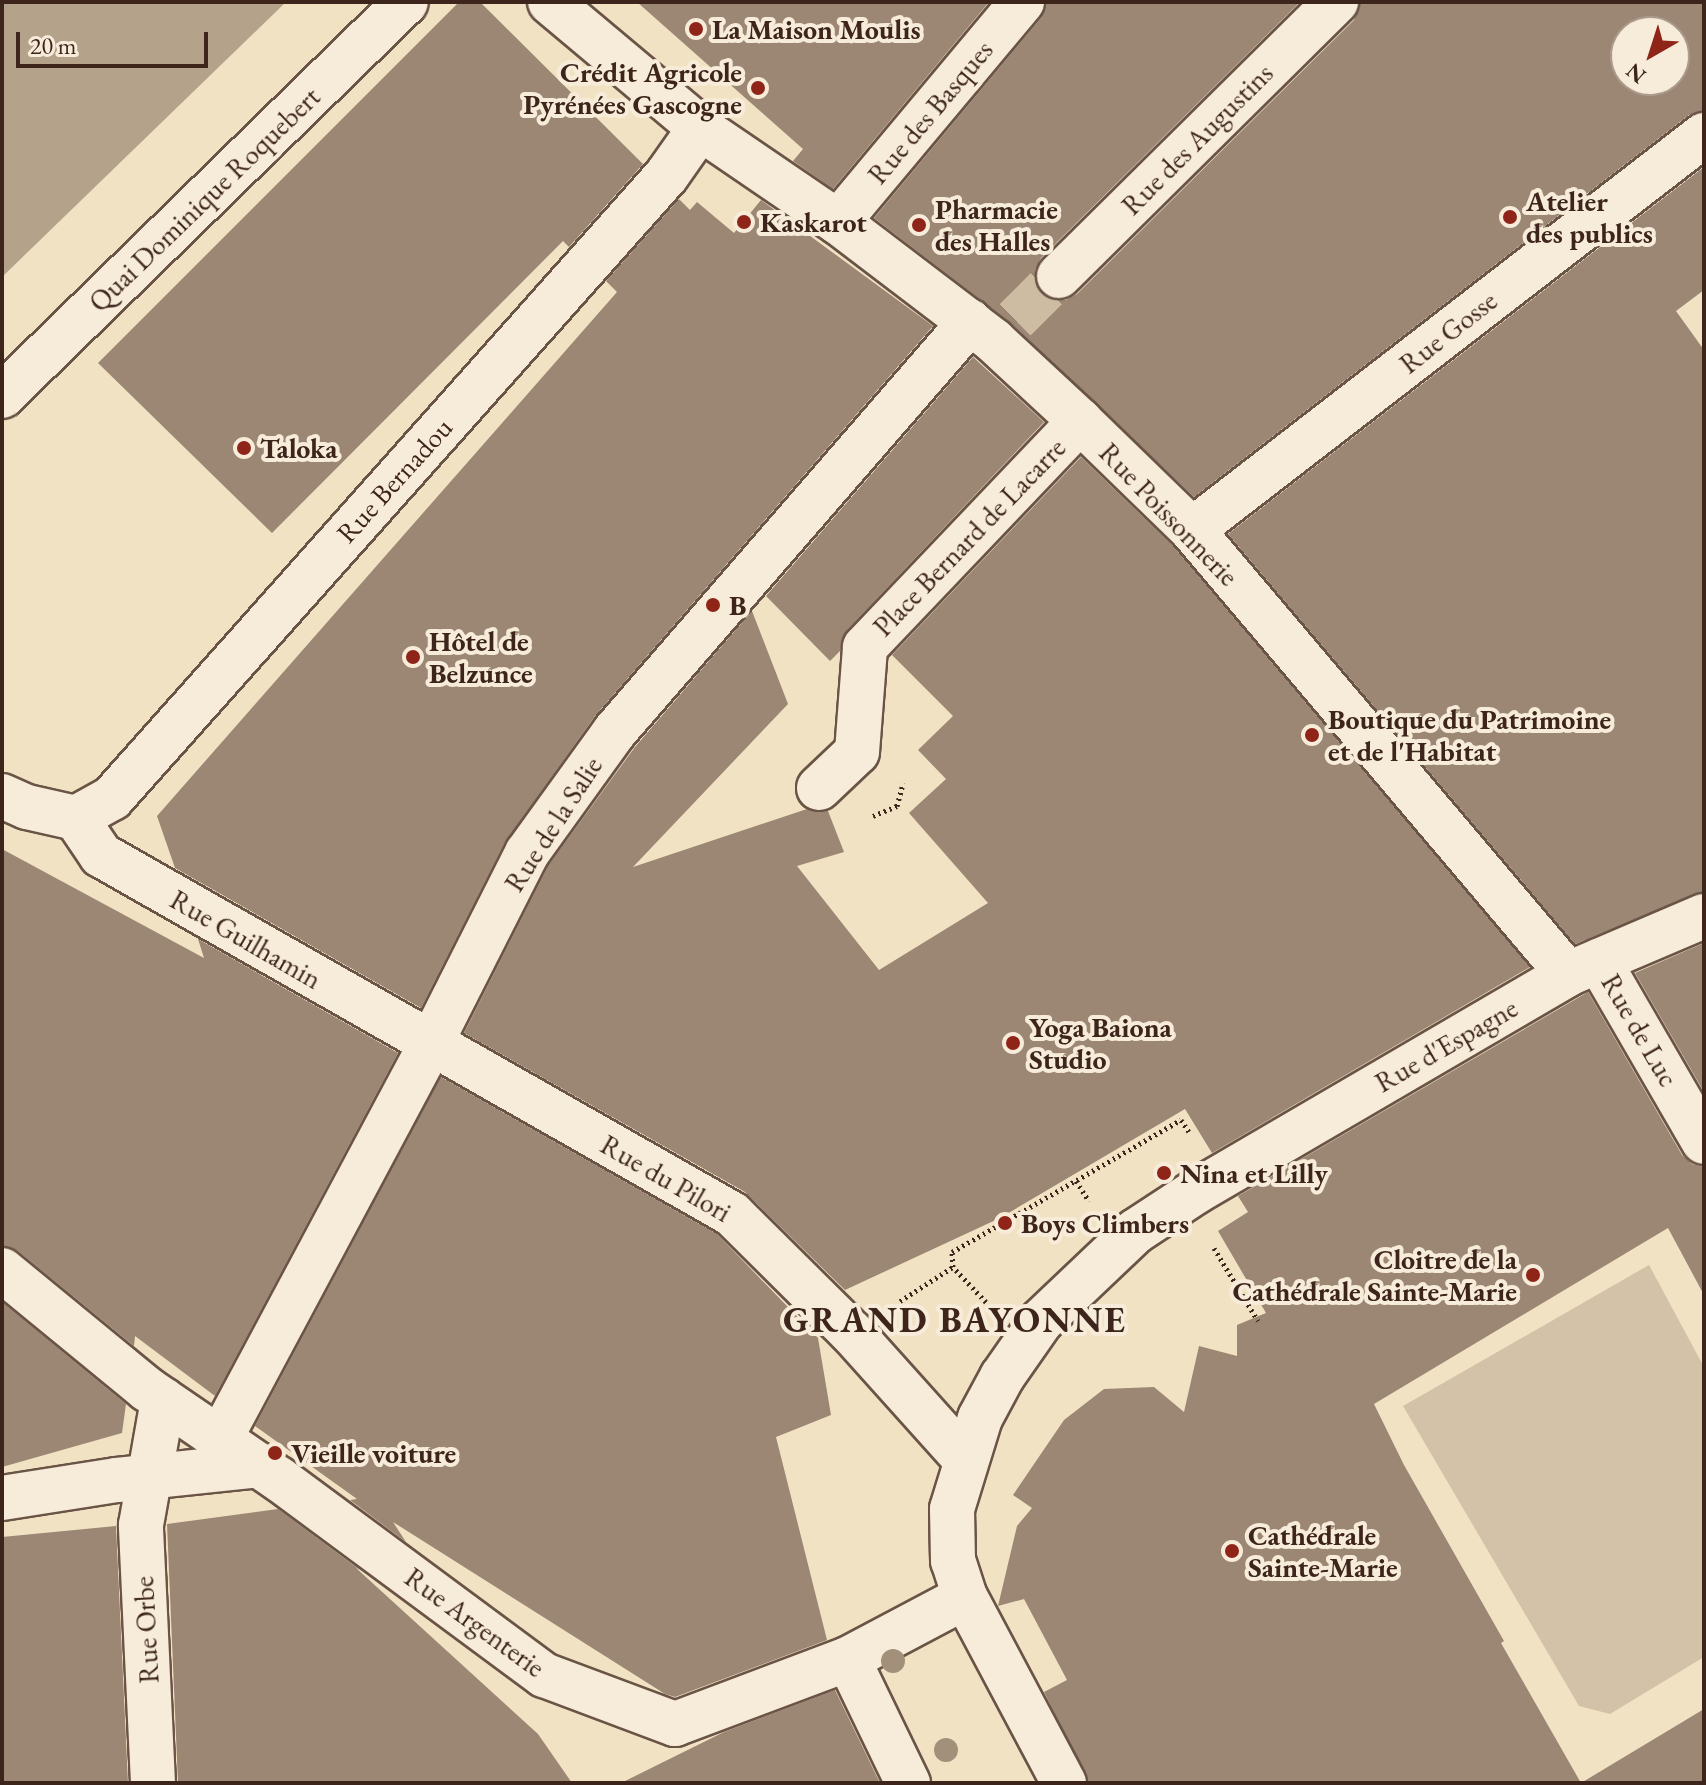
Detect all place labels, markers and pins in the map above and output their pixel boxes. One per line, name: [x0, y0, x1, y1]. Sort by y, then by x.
place label: La Maison Moulis: [712, 12, 921, 46]
marker: La Maison Moulis: [687, 20, 705, 38]
place label: Crédit Agricole Pyrénées Gascogne: [523, 55, 742, 121]
marker: Crédit Agricole Pyrénées Gascogne: [749, 79, 767, 97]
place label: Atelier des publics: [1526, 184, 1653, 250]
place label: Pharmacie des Halles: [935, 192, 1058, 258]
place label: Kaskarot: [760, 205, 867, 239]
marker: Atelier des publics: [1501, 208, 1519, 226]
marker: Kaskarot: [735, 213, 753, 231]
marker: Pharmacie des Halles: [910, 216, 928, 234]
place label: Taloka: [260, 431, 338, 465]
marker: Taloka: [235, 439, 253, 457]
place label: B: [729, 588, 747, 622]
marker: B: [704, 596, 722, 614]
place label: Hôtel de Belzunce: [429, 624, 533, 690]
marker: Hôtel de Belzunce: [404, 648, 422, 666]
place label: Boutique du Patrimoine et de l'Habitat: [1328, 702, 1611, 768]
marker: Boutique du Patrimoine et de l'Habitat: [1303, 726, 1321, 744]
place label: Yoga Baiona Studio: [1029, 1010, 1172, 1076]
marker: Yoga Baiona Studio: [1004, 1034, 1022, 1052]
place label: Nina et Lilly: [1180, 1156, 1328, 1190]
marker: Nina et Lilly: [1155, 1164, 1173, 1182]
place label: Boys Climbers: [1021, 1206, 1189, 1240]
marker: Boys Climbers: [996, 1214, 1014, 1232]
place label: Cloitre de la Cathédrale Sainte-Marie: [1233, 1242, 1517, 1308]
marker: Cloitre de la Cathédrale Sainte-Marie: [1524, 1266, 1542, 1284]
place label: Vieille voiture: [291, 1436, 456, 1470]
marker: Vieille voiture: [266, 1444, 284, 1462]
place label: Cathédrale Sainte-Marie: [1248, 1518, 1398, 1584]
marker: Cathédrale Sainte-Marie: [1223, 1542, 1241, 1560]

